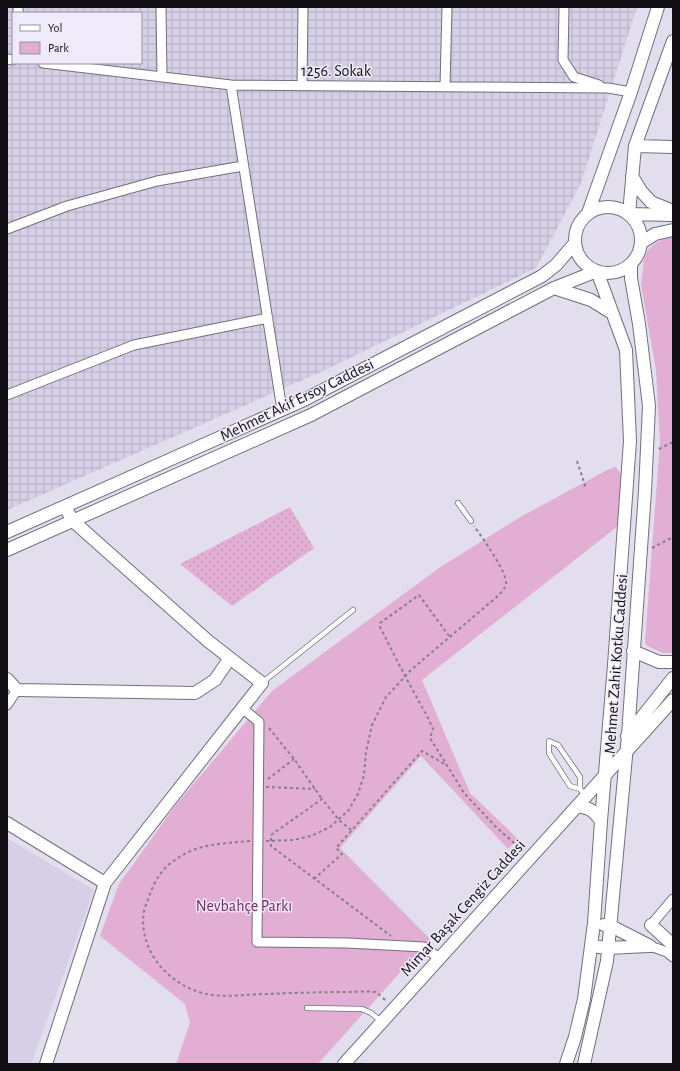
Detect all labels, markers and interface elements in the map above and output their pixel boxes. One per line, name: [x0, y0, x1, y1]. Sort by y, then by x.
legend: [12, 12, 142, 64]
text: Yol: [48, 22, 62, 34]
text: Park: [48, 42, 69, 54]
street label: 1256. Sokak: [301, 63, 372, 79]
street label: Mehmet Akif Ersoy Caddesi: [218, 356, 377, 445]
street label: Mehmet Zahit Kotku Caddesi: [602, 573, 630, 755]
street label: Mimar Başak Cengiz Caddesi: [398, 837, 528, 979]
park label: Nevbahçe Parkı: [196, 898, 292, 914]

